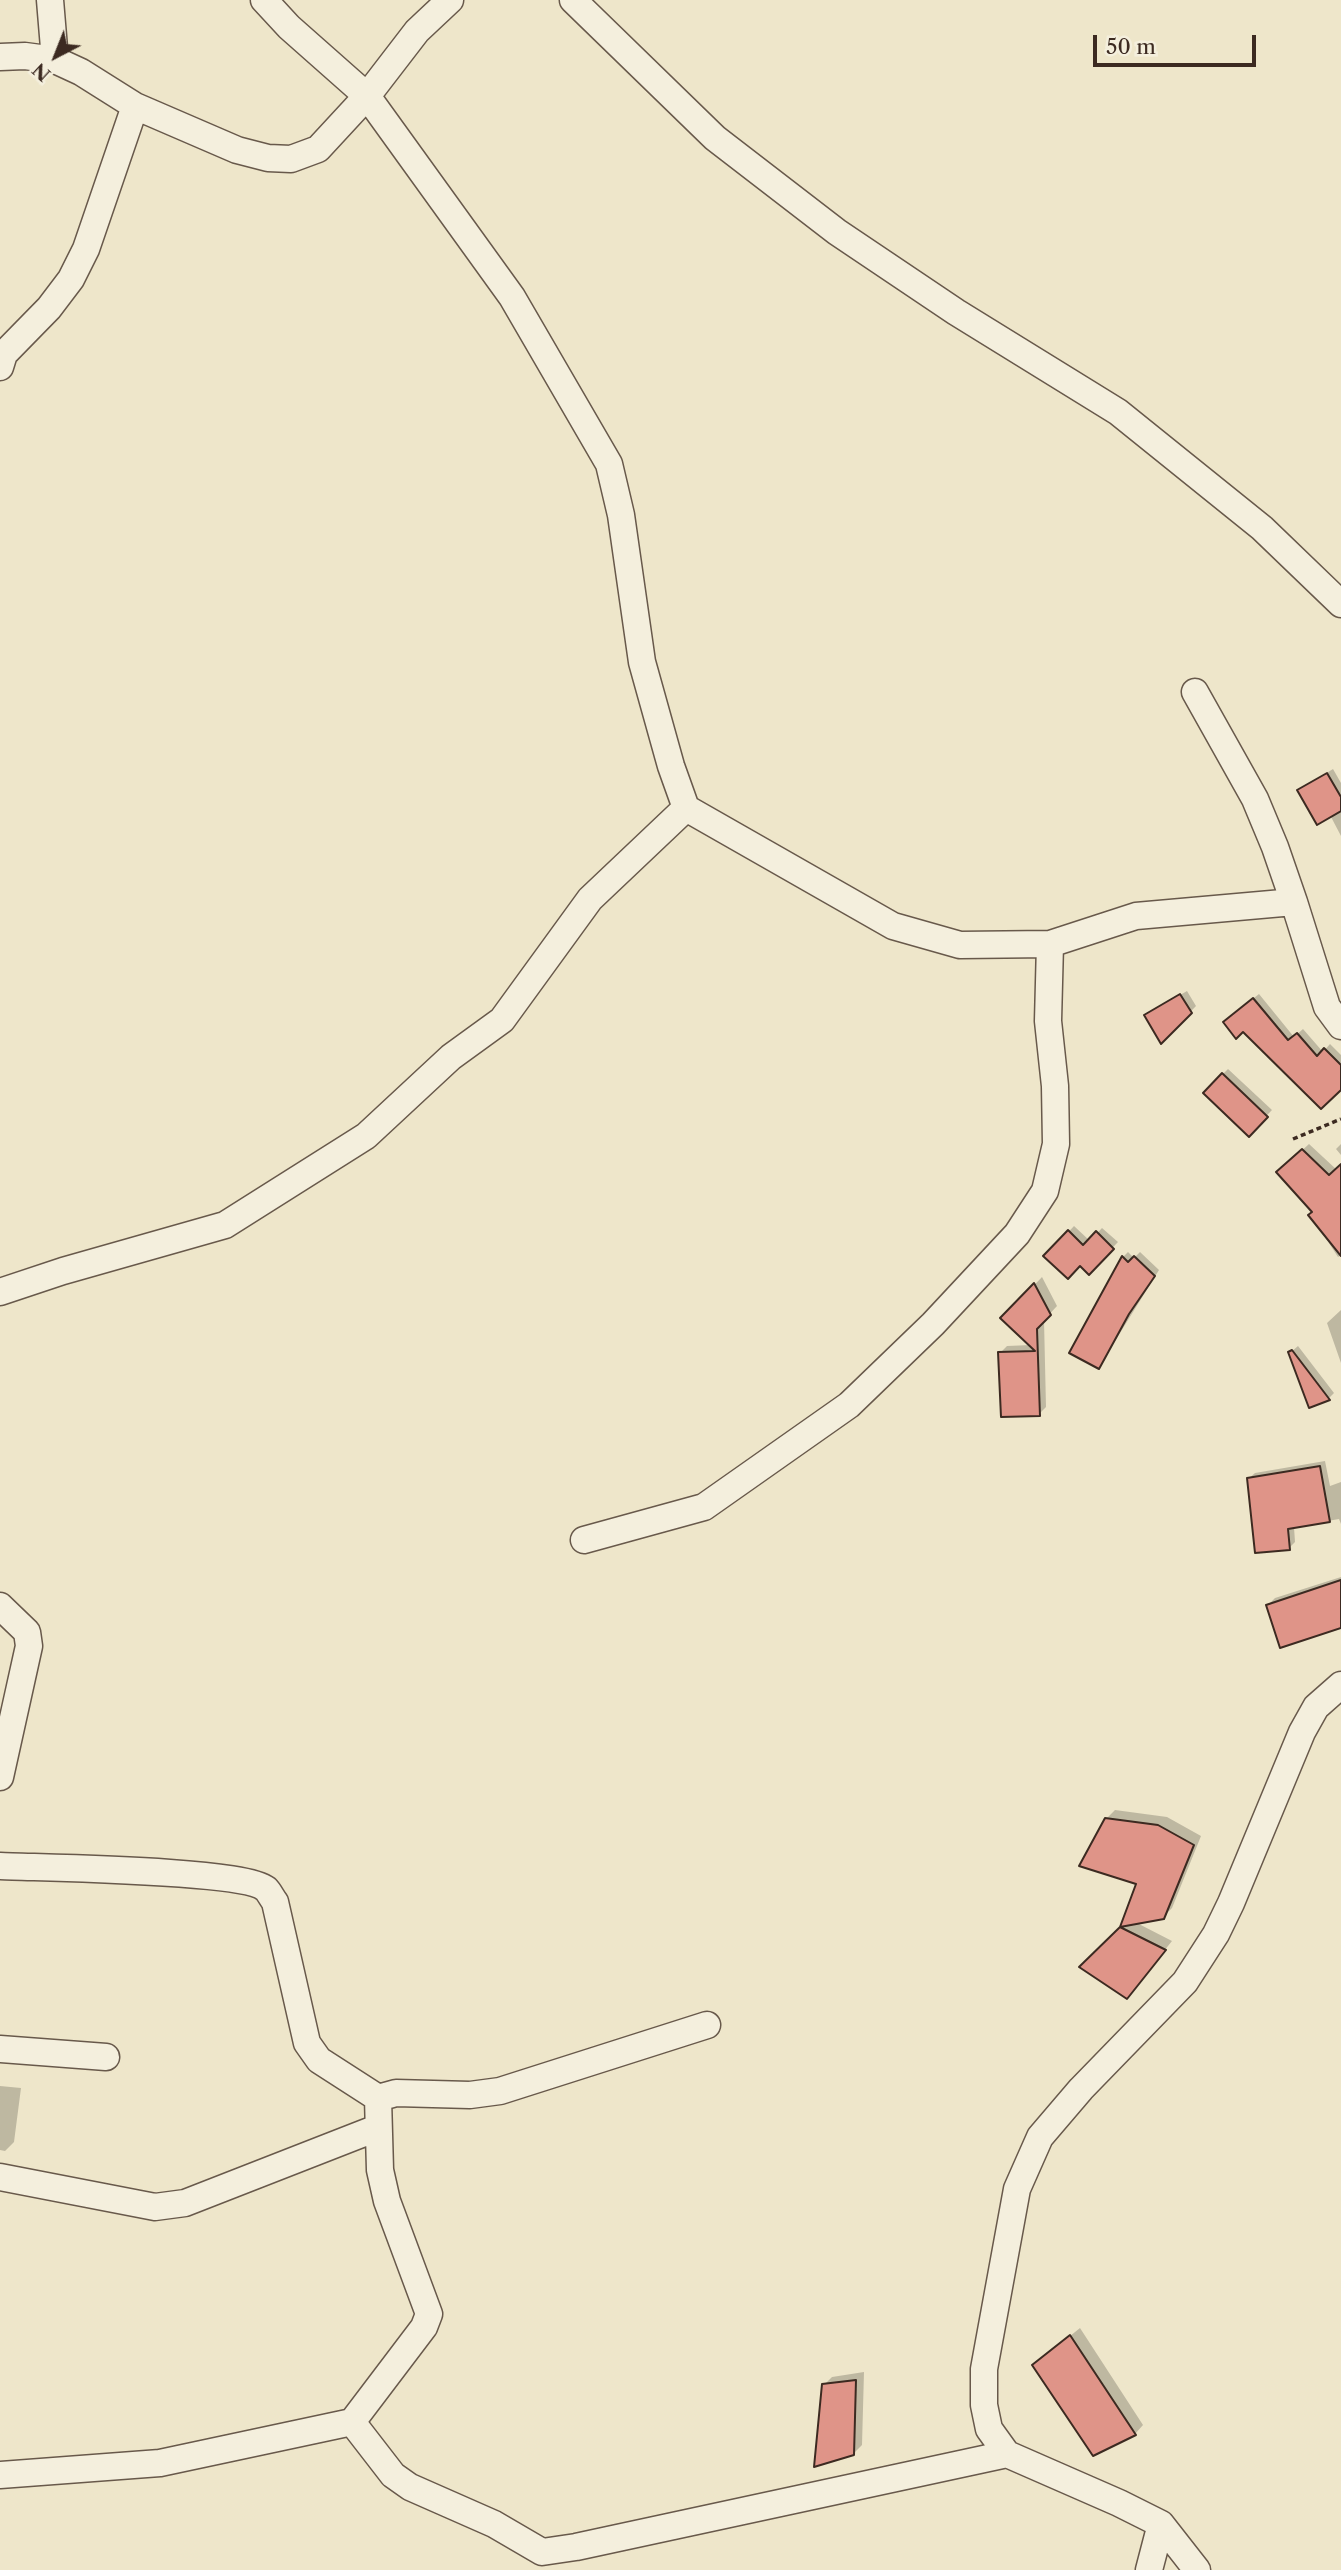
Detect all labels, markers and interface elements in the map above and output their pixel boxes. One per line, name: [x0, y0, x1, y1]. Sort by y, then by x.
north arrow: [21, 21, 91, 91]
scale bar: [1096, 21, 1259, 65]
text: 50 m: [1106, 34, 1156, 59]
text: N: [28, 58, 55, 86]

